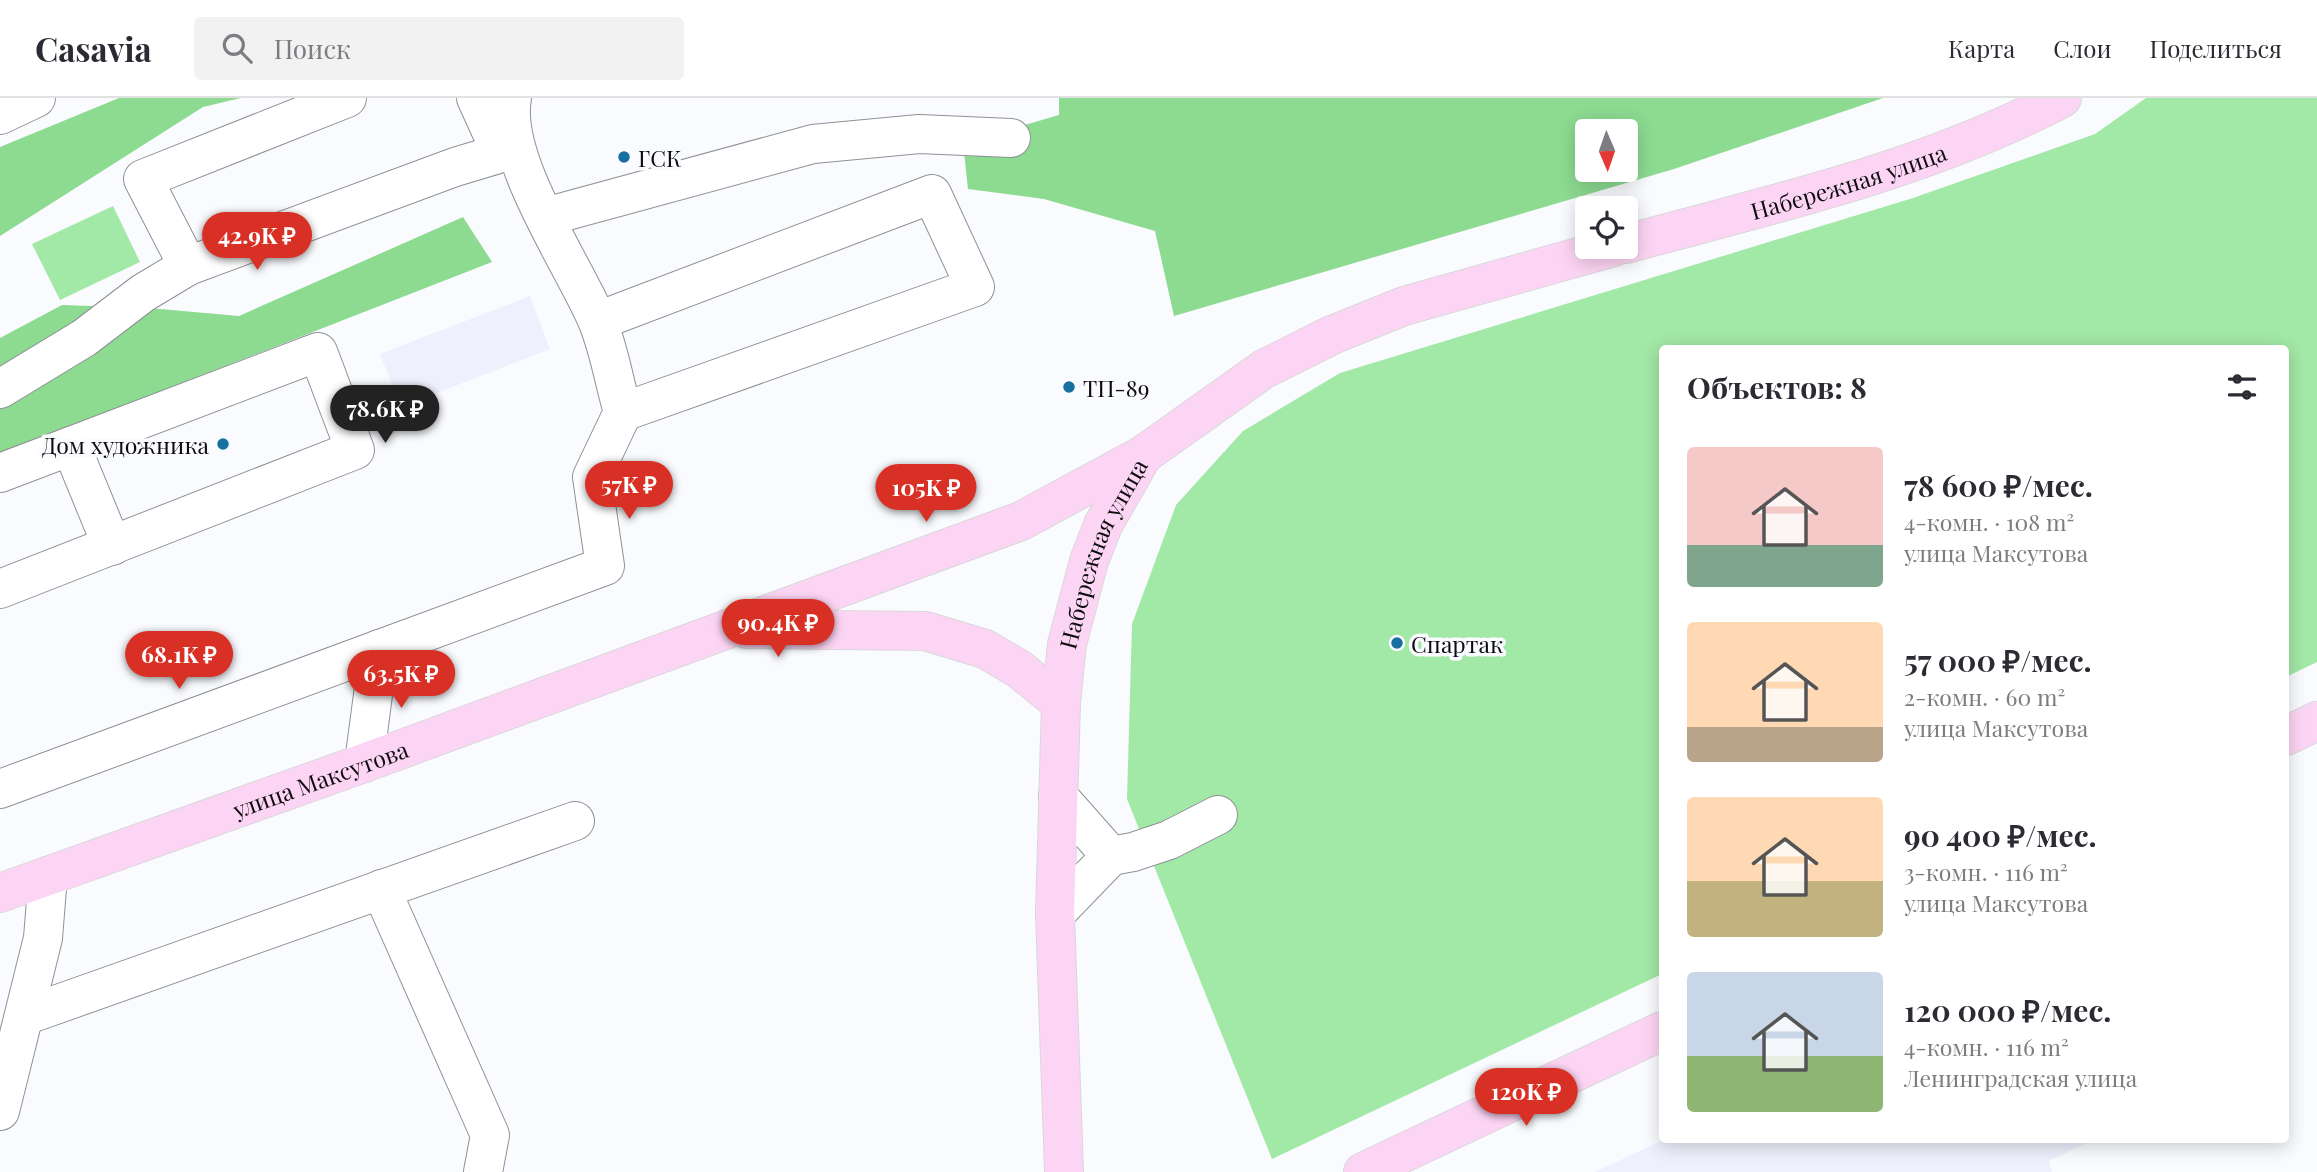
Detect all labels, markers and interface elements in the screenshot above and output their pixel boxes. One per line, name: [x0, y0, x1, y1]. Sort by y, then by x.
search box: [194, 17, 684, 80]
text: Casavia: [35, 26, 152, 70]
icon: search: [218, 29, 256, 67]
text: Поиск: [274, 31, 351, 66]
text: Карта: [1948, 32, 2015, 64]
text: Слои: [2053, 32, 2112, 64]
text: Поделиться: [2150, 32, 2282, 64]
north arrow: [1575, 119, 1638, 182]
map controls: [1575, 119, 1638, 259]
street label: Набережная улица: [1747, 136, 1951, 226]
place label: ГСК: [638, 142, 682, 173]
marker: ГСК: [616, 149, 632, 165]
button: locate: [1575, 196, 1638, 259]
pin: 42.9K ₽: [192, 212, 322, 272]
text: 42.9K ₽: [218, 219, 296, 250]
text: Объектов: 8: [1687, 367, 1867, 407]
icon: filters: [2223, 368, 2261, 406]
place label: ТП-89: [1083, 372, 1150, 403]
marker: ТП-89: [1061, 379, 1077, 395]
pin: 78.6K ₽: [320, 386, 450, 445]
text: 78.6K ₽: [346, 392, 424, 423]
place label: Дом художника: [42, 429, 210, 460]
marker: Дом художника: [215, 436, 231, 452]
street label: Набережная улица: [1051, 452, 1154, 652]
pin: 57K ₽: [580, 462, 678, 521]
pin: 105K ₽: [869, 464, 983, 524]
text: 78 600 ₽/мес.: [1904, 465, 2093, 505]
text: 57K ₽: [601, 468, 657, 499]
text: 105K ₽: [891, 471, 961, 502]
icon: home: [1743, 475, 1827, 559]
text: 4-комн. · 108 m²: [1904, 506, 2074, 537]
text: улица Максутова: [1904, 537, 2088, 568]
pin: 90.4K ₽: [713, 600, 843, 659]
text: 90.4K ₽: [738, 606, 818, 637]
place label: Спартак: [1411, 628, 1503, 659]
pin: 68.1K ₽: [114, 632, 244, 691]
marker: Спартак: [1389, 635, 1405, 651]
text: 68.1K ₽: [141, 638, 217, 669]
text: 57 000 ₽/мес.: [1904, 640, 2092, 680]
pin: 63.5K ₽: [336, 650, 466, 710]
icon: home: [1743, 650, 1827, 734]
text: 63.5K ₽: [363, 657, 439, 688]
text: 2-комн. · 60 m²: [1904, 681, 2065, 712]
text: улица Максутова: [1904, 712, 2088, 743]
street label: улица Максутова: [227, 733, 413, 825]
text: 90 400 ₽/мес.: [1904, 815, 2097, 855]
icon: home: [1743, 825, 1827, 909]
text: 3-комн. · 116 m²: [1904, 856, 2068, 887]
text: улица Максутова: [1904, 887, 2088, 918]
text: 120 000 ₽/мес.: [1904, 990, 2111, 1030]
icon: home: [1743, 1000, 1827, 1084]
text: 4-комн. · 116 m²: [1904, 1031, 2069, 1062]
text: Ленинградская улица: [1904, 1062, 2137, 1093]
pin: 120K ₽: [1469, 1068, 1583, 1128]
text: 120K ₽: [1491, 1075, 1561, 1106]

